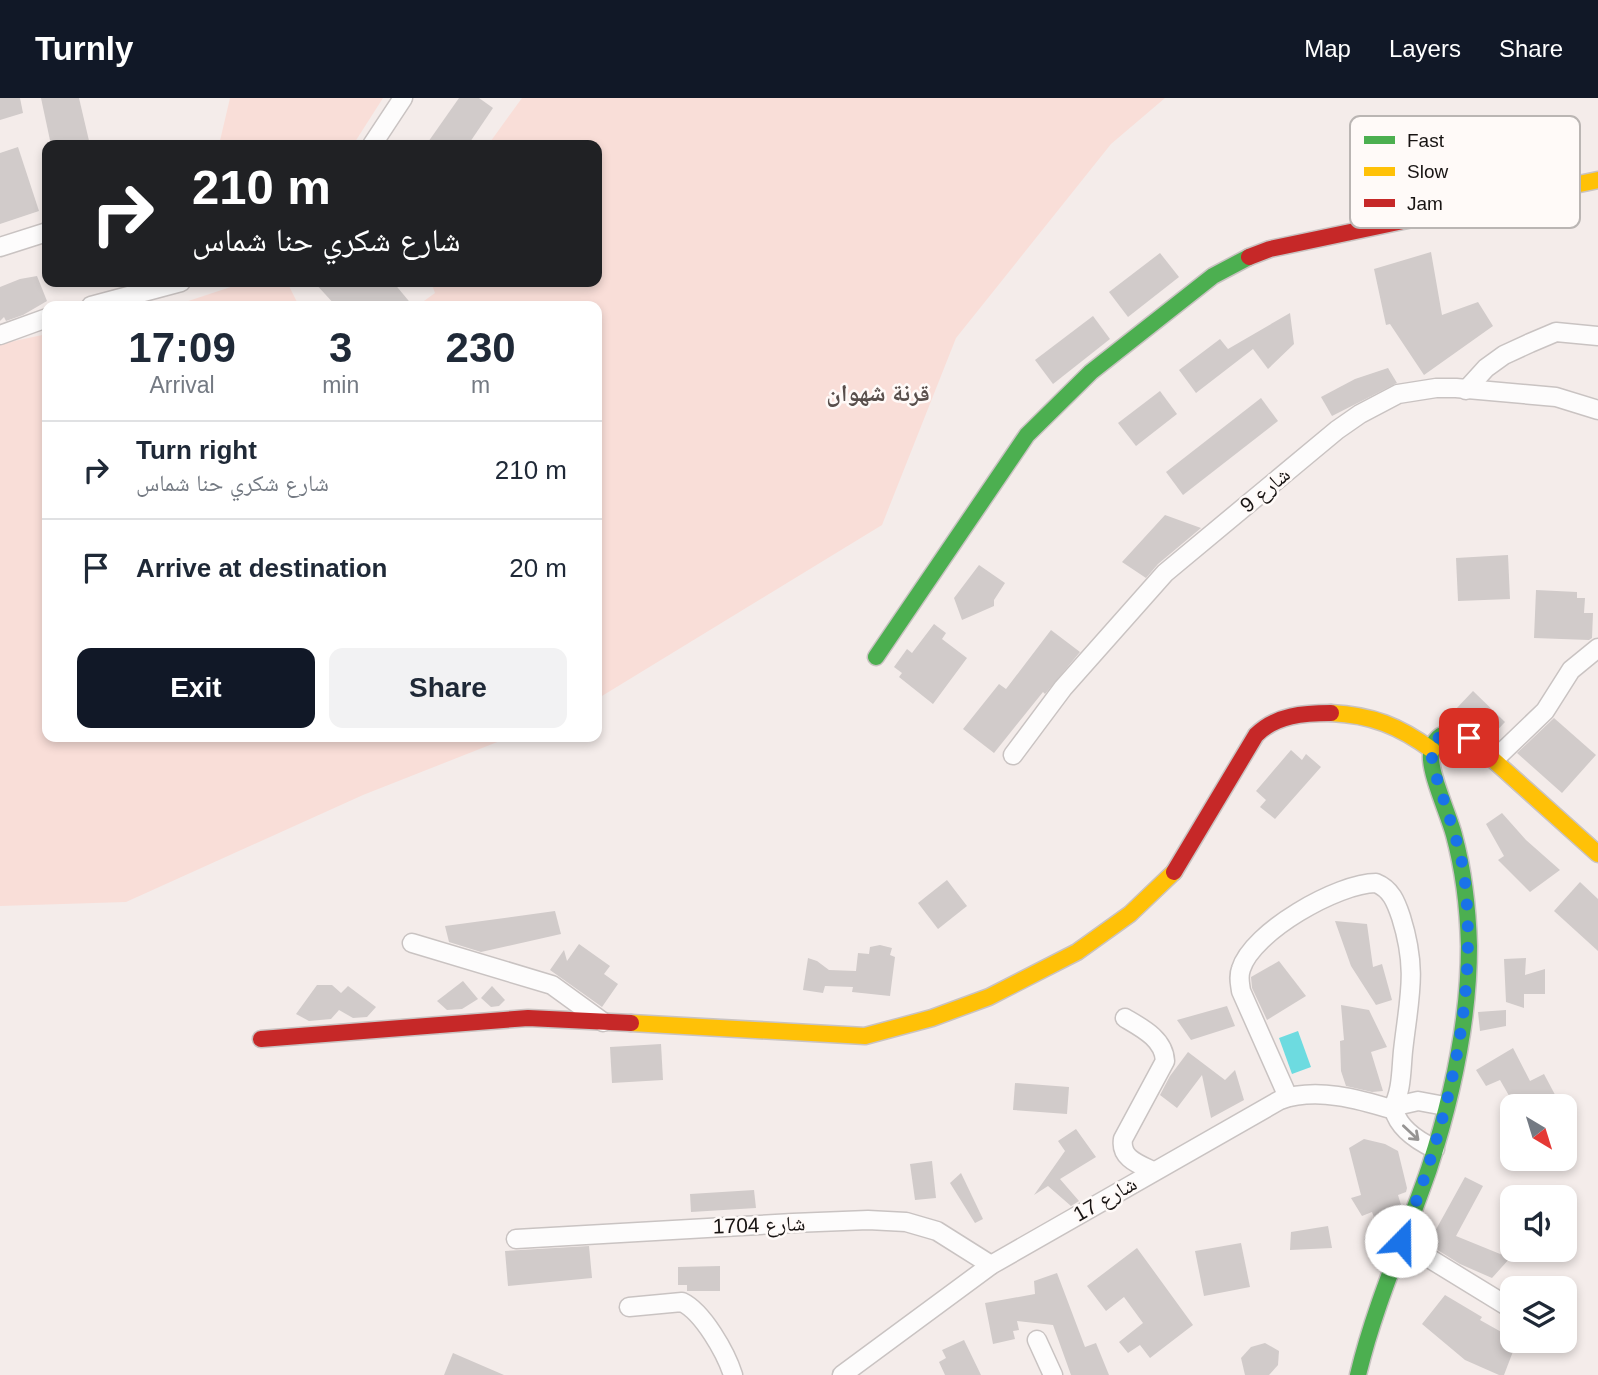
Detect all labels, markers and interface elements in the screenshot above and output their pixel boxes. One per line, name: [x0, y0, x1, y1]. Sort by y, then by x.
text: Turnly: [35, 30, 133, 67]
text: Map: [1304, 35, 1351, 62]
text: Layers: [1389, 35, 1461, 62]
text: Share: [1499, 35, 1563, 62]
legend: [1350, 116, 1580, 228]
text: Fast: [1407, 130, 1445, 151]
text: 210 m: [192, 160, 331, 214]
text: Slow: [1407, 161, 1448, 182]
icon: right: [77, 168, 168, 259]
text: Jam: [1407, 193, 1443, 214]
text: شارع شكري حنا شماس: [192, 222, 461, 258]
text: 17:09: [128, 324, 236, 371]
text: 3: [329, 324, 352, 371]
text: 230: [446, 324, 516, 371]
text: Arrival: [149, 372, 215, 398]
text: min: [322, 372, 359, 398]
text: m: [471, 372, 490, 398]
district label: قرنة شهوان: [826, 379, 930, 407]
text: Turn right: [136, 435, 257, 465]
icon: right: [77, 451, 115, 489]
text: 210 m: [495, 455, 567, 485]
street label: شارع 9: [1235, 462, 1295, 518]
text: شارع شكري حنا شماس: [136, 470, 329, 496]
icon: arrive: [77, 549, 115, 587]
text: Arrive at destination: [136, 553, 387, 583]
text: 20 m: [509, 553, 567, 583]
button: Exit: [77, 648, 315, 728]
button: Share: [329, 648, 567, 728]
pin: [1439, 708, 1499, 768]
icon: arrive: [1450, 719, 1488, 757]
north arrow: [1500, 1094, 1577, 1171]
map controls: [1500, 1094, 1577, 1353]
one-way arrow: [1402, 1125, 1420, 1141]
street label: شارع 17: [1069, 1171, 1141, 1228]
button: sound: [1500, 1185, 1577, 1262]
position arrow: [1364, 1204, 1438, 1278]
street label: شارع 1704: [712, 1211, 806, 1240]
button: layers: [1500, 1276, 1577, 1353]

